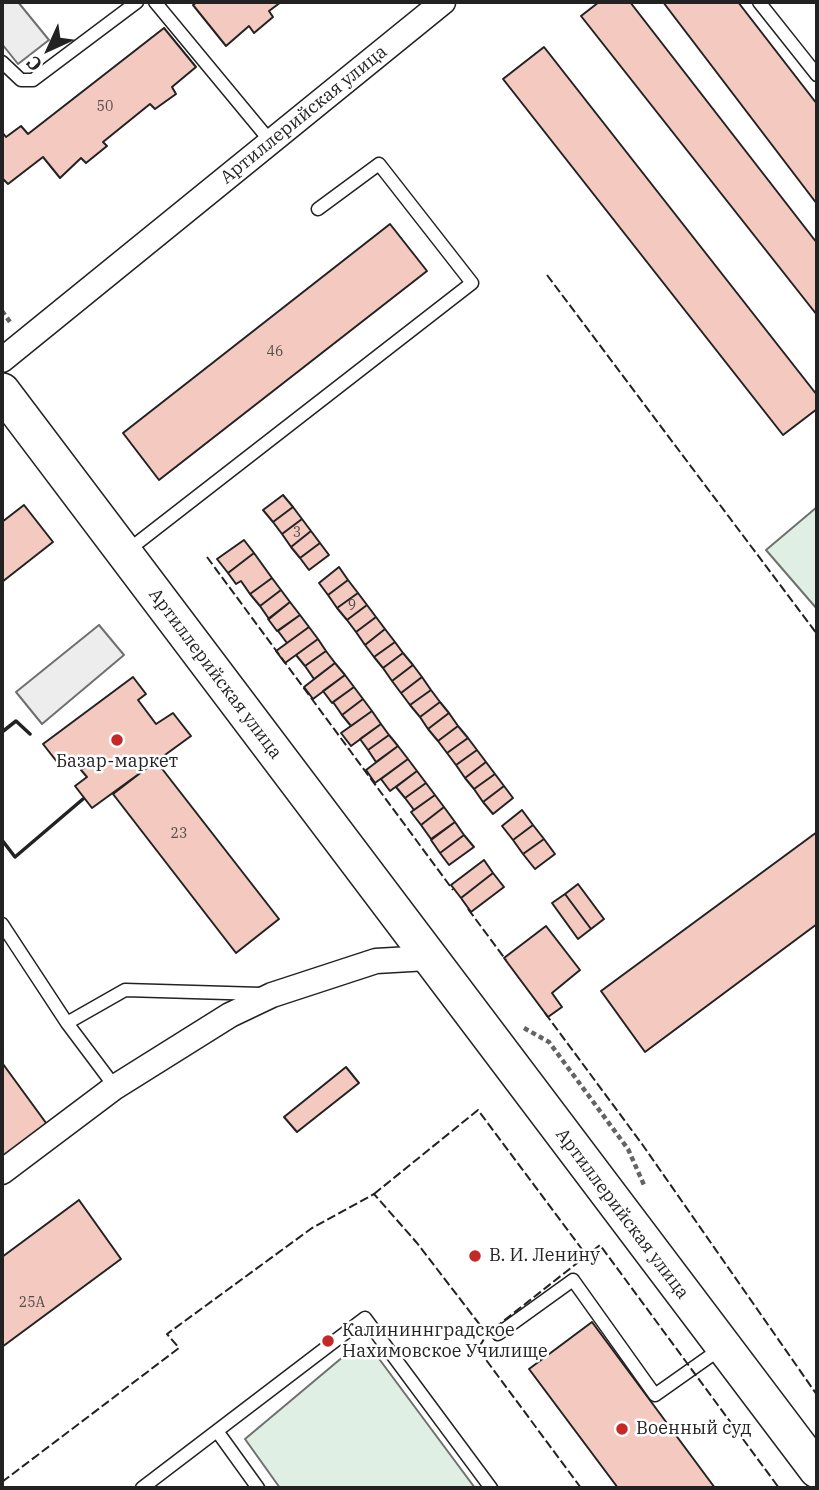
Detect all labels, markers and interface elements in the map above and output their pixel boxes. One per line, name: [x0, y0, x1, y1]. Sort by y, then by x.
north arrow: [14, 14, 84, 84]
street label: Артиллерийская улица: [216, 41, 392, 189]
text: С: [21, 51, 47, 77]
house number: 50: [97, 99, 113, 115]
house number: 46: [267, 344, 283, 360]
house number: 3: [293, 525, 301, 541]
street label: Артиллерийская улица: [144, 584, 286, 764]
house number: 9: [348, 598, 356, 614]
marker: Базар-маркет: [109, 732, 125, 748]
place label: Базар-маркет: [56, 751, 178, 773]
house number: 23: [171, 826, 187, 842]
street label: Артиллерийская улица: [551, 1124, 693, 1304]
place label: В. И. Ленину: [489, 1245, 600, 1267]
marker: В. И. Ленину: [467, 1248, 483, 1264]
house number: 25А: [19, 1295, 45, 1311]
place label: Калининнградское Нахимовское Училище: [342, 1320, 548, 1362]
marker: Калининнградское Нахимовское Училище: [320, 1333, 336, 1349]
place label: Военный суд: [636, 1418, 752, 1440]
marker: Военный суд: [614, 1421, 630, 1437]

